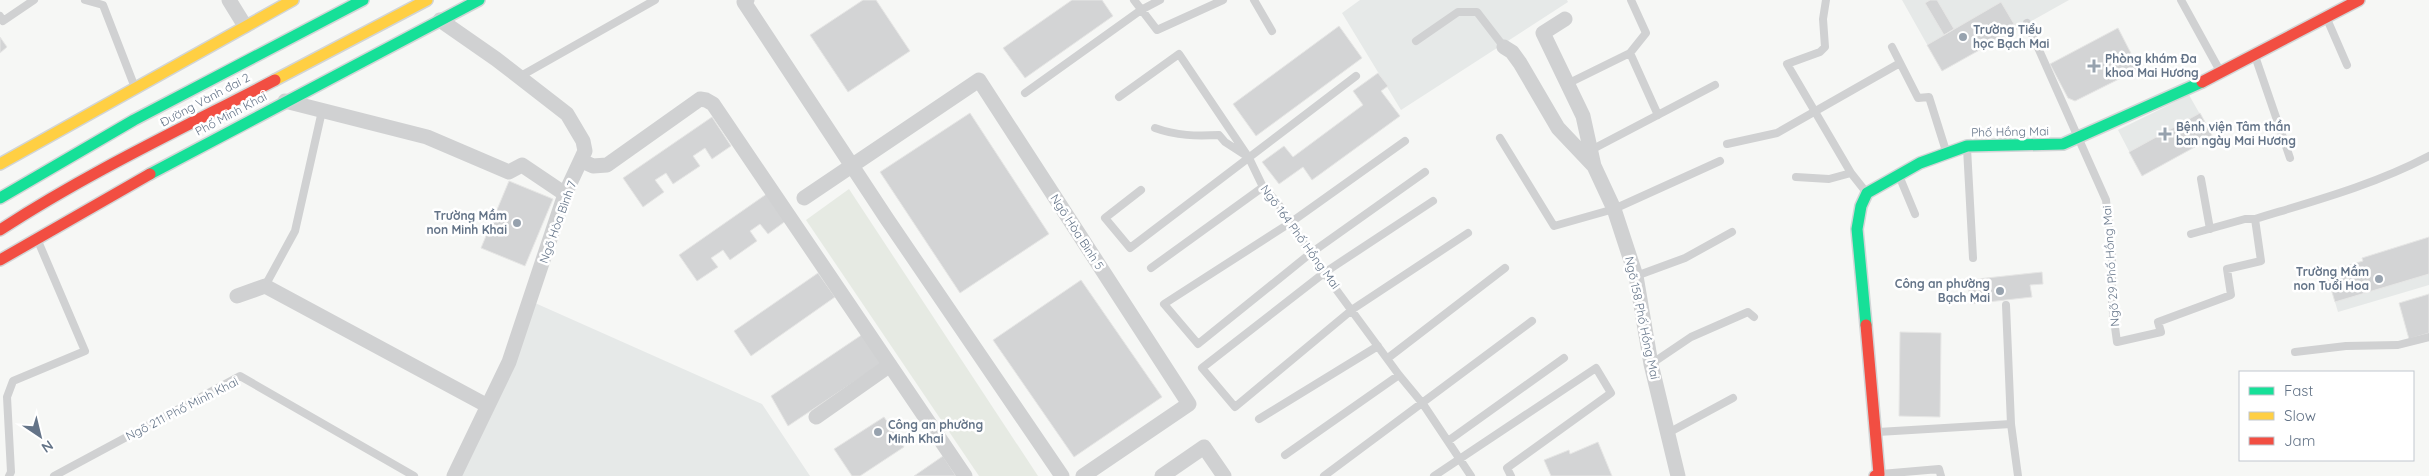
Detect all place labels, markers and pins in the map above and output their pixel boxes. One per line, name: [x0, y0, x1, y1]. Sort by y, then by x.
place label: Trường Tiểu học Bạch Mai: [1973, 22, 2050, 51]
marker: Trường Tiểu học Bạch Mai: [1957, 31, 1969, 43]
place label: Phòng khám Đa khoa Mai Hương: [2105, 51, 2199, 80]
marker: Phòng khám Đa khoa Mai Hương: [2087, 59, 2101, 73]
place label: Bệnh viện Tâm thần ban ngày Mai Hương: [2176, 119, 2296, 148]
marker: Bệnh viện Tâm thần ban ngày Mai Hương: [2158, 127, 2172, 141]
place label: Trường Mầm non Minh Khai: [426, 208, 507, 237]
marker: Trường Mầm non Minh Khai: [511, 217, 523, 229]
place label: Trường Mầm non Tuổi Hoa: [2293, 264, 2369, 293]
marker: Trường Mầm non Tuổi Hoa: [2373, 273, 2385, 285]
place label: Công an phường Bạch Mai: [1895, 276, 1990, 305]
marker: Công an phường Bạch Mai: [1994, 285, 2006, 297]
place label: Công an phường Minh Khai: [888, 417, 983, 446]
marker: Công an phường Minh Khai: [872, 426, 884, 438]

